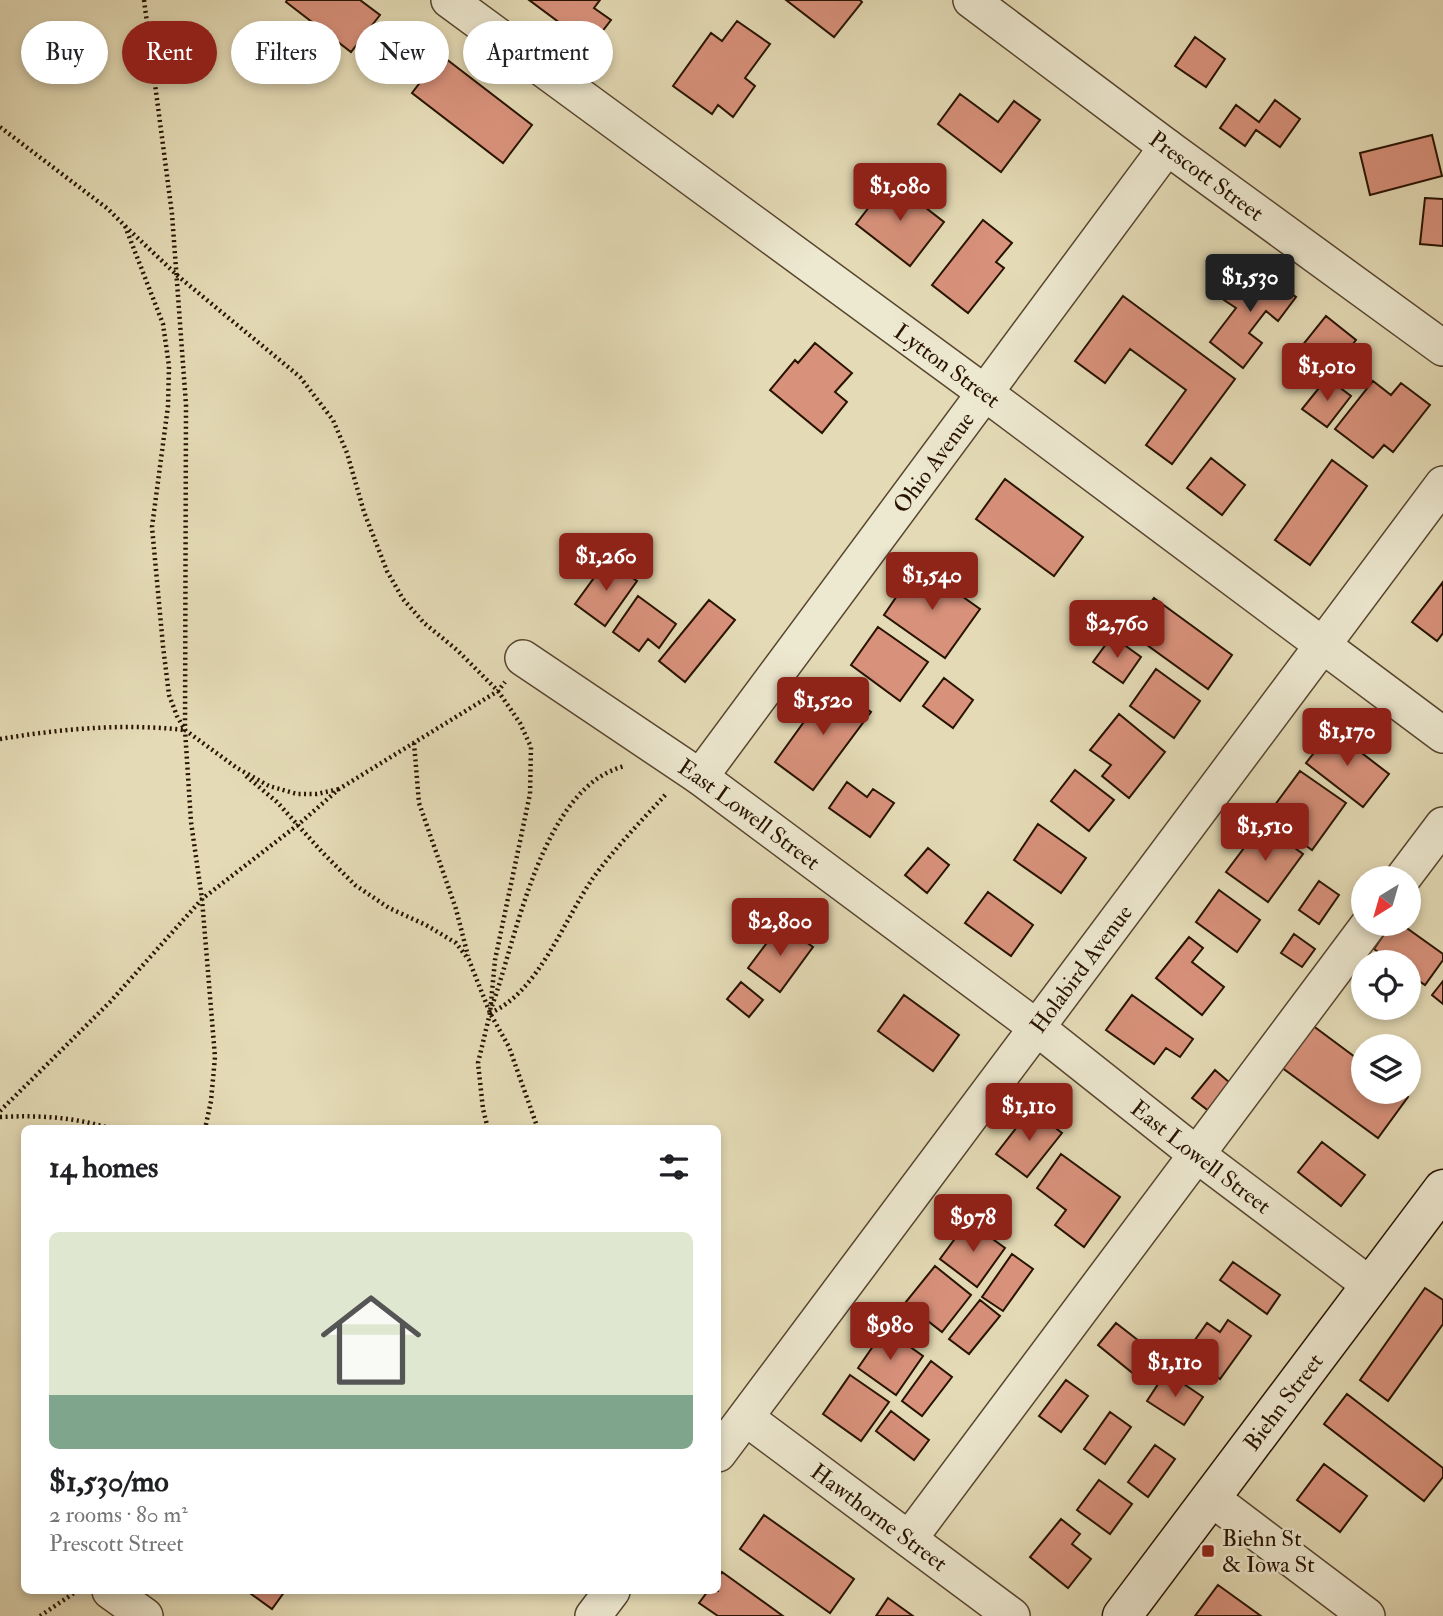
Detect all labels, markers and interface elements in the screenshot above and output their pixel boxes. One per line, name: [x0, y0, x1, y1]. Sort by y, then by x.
chip: Buy: [21, 21, 108, 84]
chip: Rent: [122, 21, 217, 84]
chip: Filters: [231, 21, 341, 84]
chip: New: [355, 21, 449, 84]
chip: Apartment: [463, 21, 613, 84]
street label: Prescott Street: [1143, 125, 1269, 228]
pin: $1,080: [843, 164, 957, 223]
text: $1,080: [869, 171, 931, 200]
pin: $1,530: [1193, 254, 1307, 314]
text: $1,530: [1221, 262, 1279, 291]
street label: Lytton Street: [888, 317, 1006, 414]
pin: $1,010: [1270, 344, 1384, 403]
text: $1,010: [1298, 351, 1356, 380]
street label: Ohio Avenue: [887, 406, 981, 519]
pin: $1,260: [549, 534, 663, 593]
text: $1,260: [575, 541, 637, 570]
pin: $1,540: [875, 552, 989, 612]
text: $1,540: [902, 560, 962, 589]
pin: $2,760: [1060, 600, 1174, 660]
text: $2,760: [1085, 608, 1149, 637]
pin: $1,520: [766, 678, 880, 737]
text: $1,520: [793, 685, 853, 714]
pin: $1,170: [1290, 708, 1404, 768]
text: $1,170: [1318, 716, 1376, 745]
street label: East Lowell Street: [672, 752, 826, 877]
pin: $1,510: [1208, 804, 1322, 863]
text: $1,510: [1237, 811, 1293, 840]
north arrow: [1351, 866, 1421, 936]
map controls: [1351, 866, 1421, 1104]
pin: $2,800: [723, 898, 837, 958]
street label: Holabird Avenue: [1024, 898, 1139, 1039]
text: $2,800: [748, 906, 812, 935]
button: locate: [1351, 950, 1421, 1020]
button: layers: [1351, 1034, 1421, 1104]
pin: $1,110: [972, 1084, 1086, 1143]
text: $1,110: [1002, 1091, 1056, 1120]
street label: East Lowell Street: [1125, 1094, 1277, 1220]
icon: filters: [655, 1148, 693, 1186]
text: 14 homes: [49, 1149, 158, 1186]
pin: $978: [932, 1194, 1014, 1254]
text: $978: [950, 1202, 996, 1231]
icon: home: [308, 1277, 434, 1403]
pin: $980: [849, 1302, 931, 1362]
text: $980: [866, 1310, 914, 1339]
pin: $1,110: [1118, 1340, 1232, 1399]
text: $1,110: [1148, 1347, 1202, 1376]
street label: Biehn Street: [1237, 1347, 1330, 1457]
street label: Hawthorne Street: [805, 1457, 953, 1578]
text: $1,530/mo: [49, 1463, 169, 1500]
text: 2 rooms · 80 m²: [49, 1500, 188, 1529]
place label: Biehn St & Iowa St: [1222, 1524, 1315, 1579]
text: Prescott Street: [49, 1529, 184, 1558]
marker: Biehn St & Iowa St: [1200, 1543, 1216, 1559]

